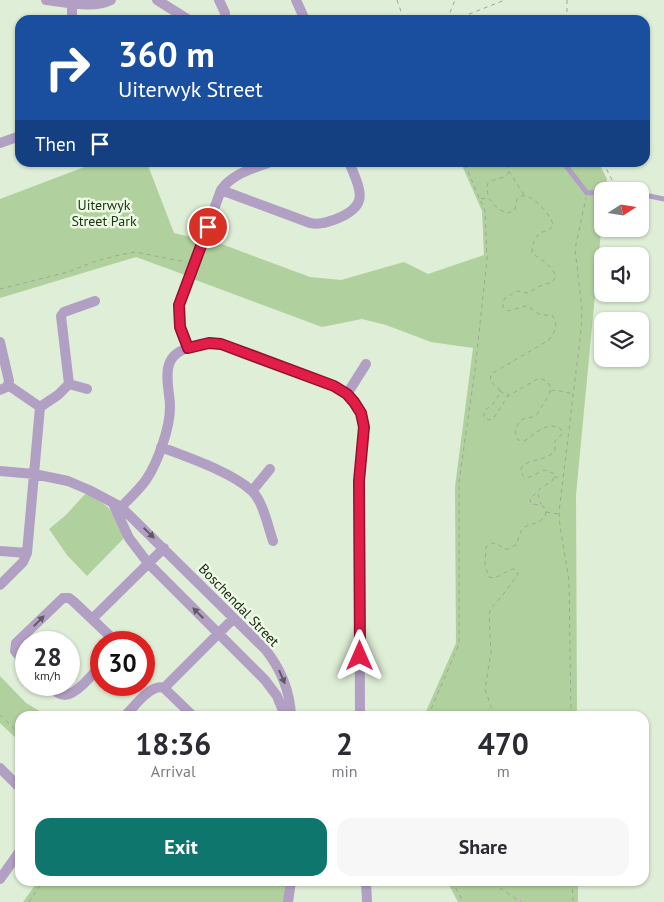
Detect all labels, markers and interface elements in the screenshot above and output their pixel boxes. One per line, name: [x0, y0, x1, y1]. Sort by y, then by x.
text: 360 m: [118, 31, 215, 77]
icon: right: [35, 35, 100, 100]
text: Uiterwyk Street: [118, 75, 263, 103]
icon: arrive: [86, 130, 114, 158]
text: Then: [35, 132, 76, 156]
north arrow: [594, 182, 649, 238]
map controls: [594, 182, 649, 367]
park label: Uiterwyk Street Park: [71, 196, 137, 230]
pin: [187, 206, 229, 248]
icon: arrive: [194, 213, 222, 241]
button: sound: [594, 247, 649, 302]
button: layers: [594, 312, 649, 367]
one-way arrow: [142, 527, 154, 539]
street label: Boschendal Street: [195, 560, 283, 650]
one-way arrow: [192, 608, 204, 620]
one-way arrow: [33, 615, 45, 627]
position arrow: [333, 629, 385, 681]
speed limit sign: 30: [90, 631, 155, 696]
text: 28: [33, 641, 62, 673]
text: km/h: [34, 668, 61, 683]
one-way arrow: [279, 670, 287, 684]
text: 18:36: [135, 724, 211, 763]
text: 2: [336, 724, 353, 763]
text: 470: [478, 724, 529, 763]
text: Arrival: [151, 761, 196, 781]
text: min: [332, 761, 358, 781]
text: m: [497, 761, 510, 781]
button: Exit: [35, 818, 327, 876]
button: Share: [337, 818, 629, 876]

